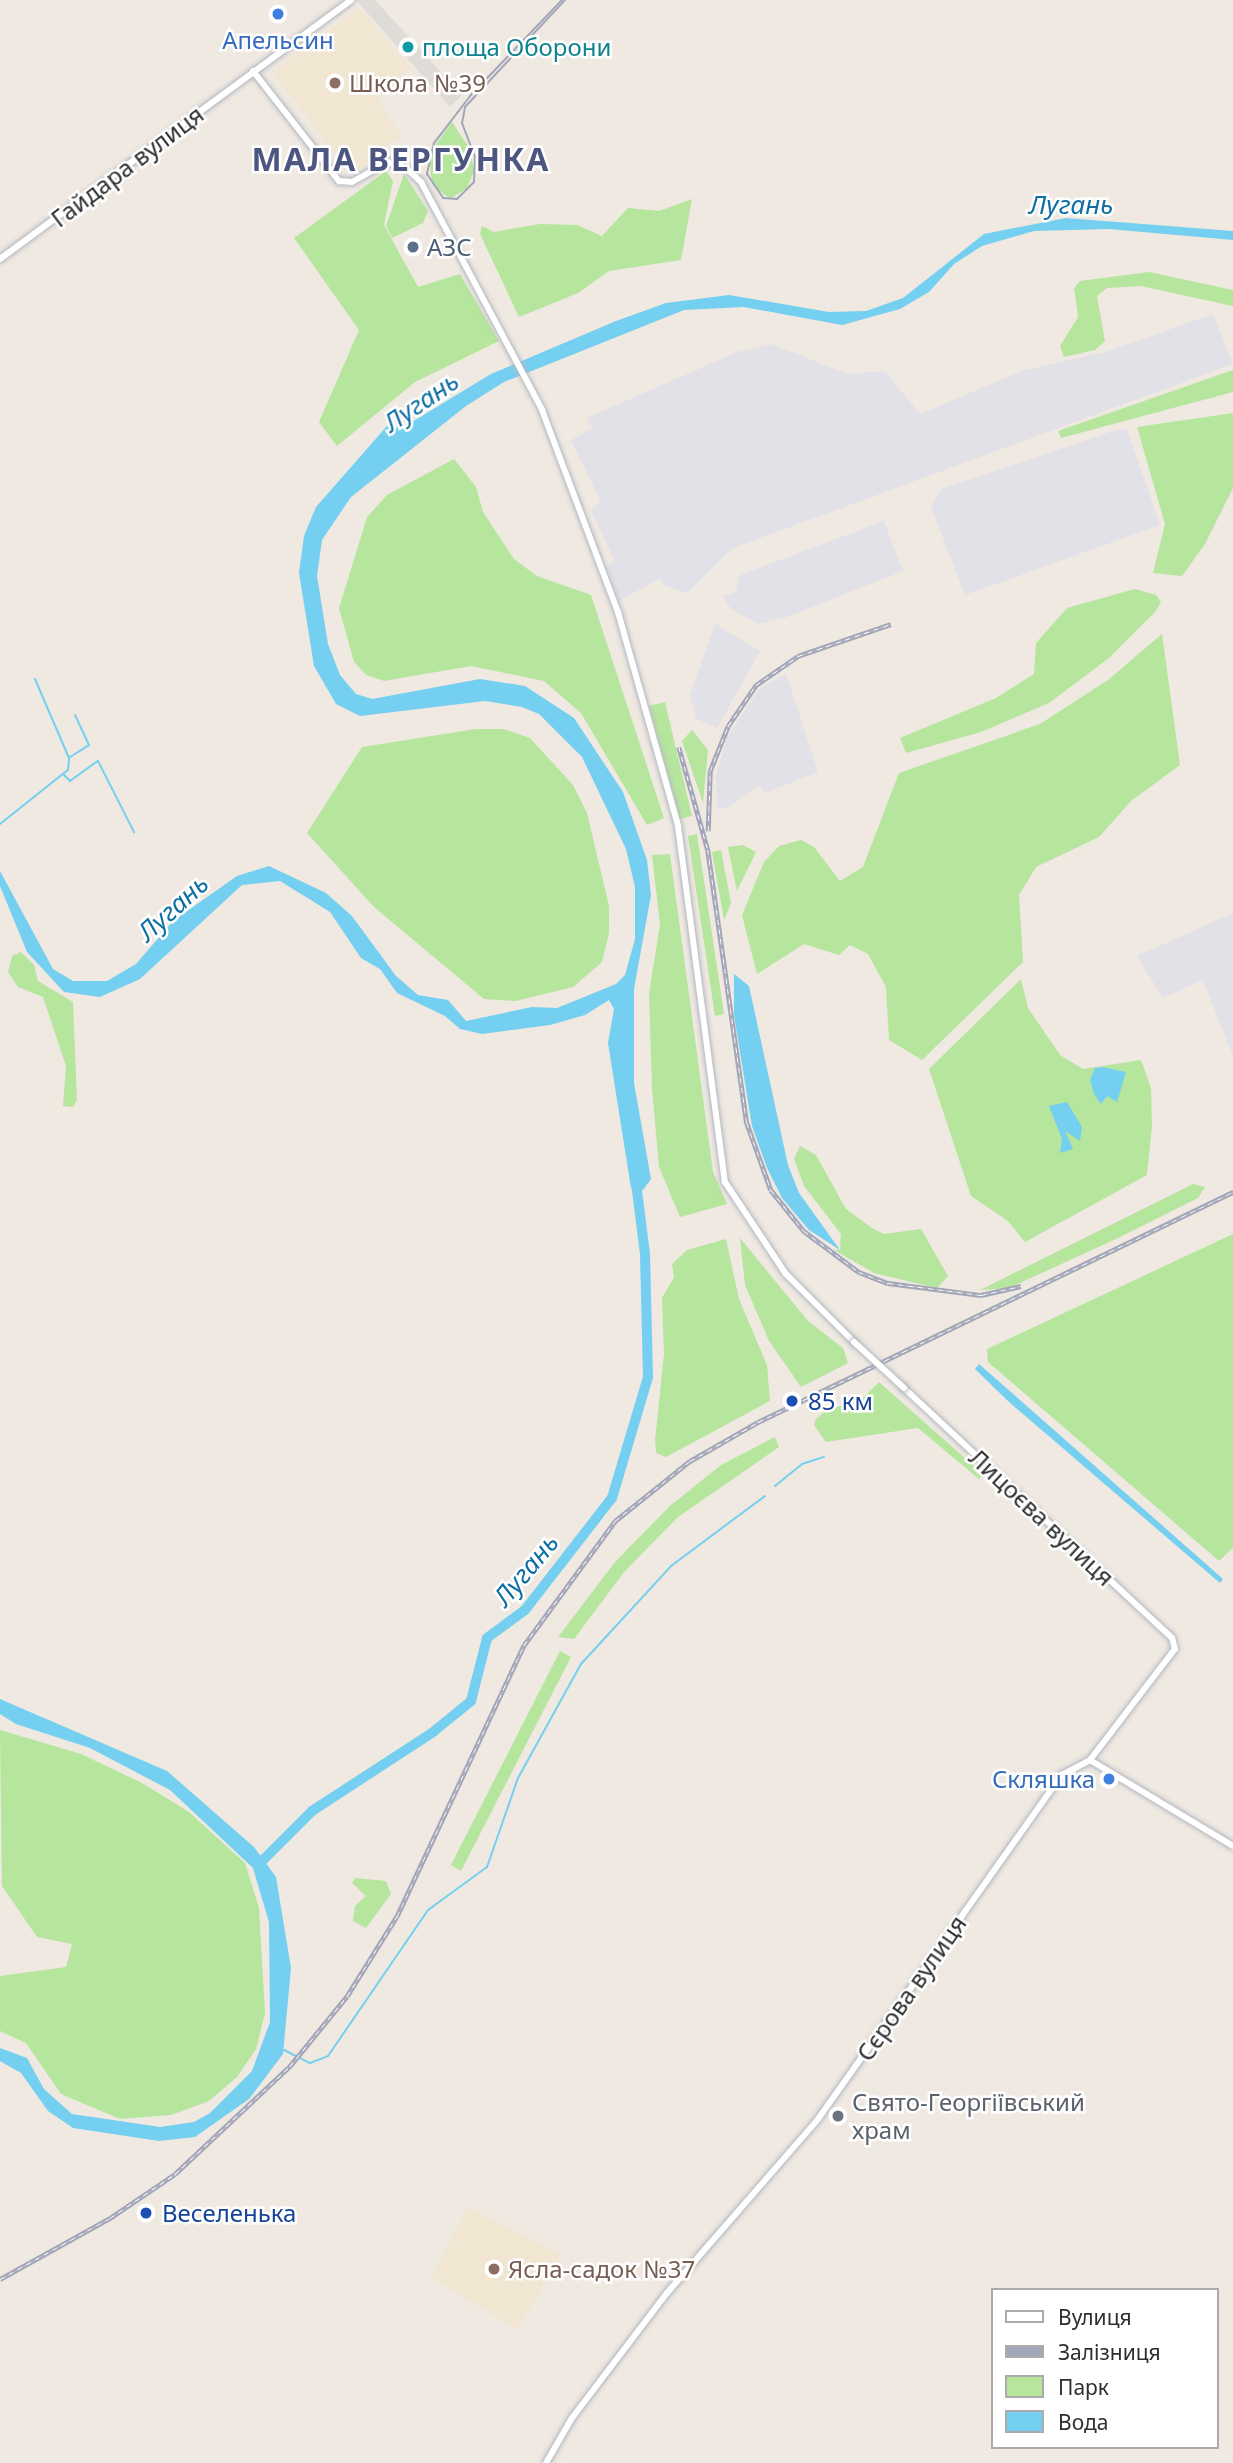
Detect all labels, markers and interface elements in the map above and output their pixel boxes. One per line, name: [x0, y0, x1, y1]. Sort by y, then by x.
marker: Апельсин: [270, 6, 286, 22]
place label: Апельсин: [222, 26, 334, 54]
place label: площа Оборони: [422, 33, 611, 61]
marker: площа Оборони: [400, 39, 416, 55]
place label: Школа №39: [349, 69, 486, 97]
marker: Школа №39: [327, 75, 343, 91]
street label: Гайдара вулиця: [45, 99, 209, 233]
district label: МАЛА ВЕРГУНКА: [253, 140, 549, 178]
water label: Лугань: [1029, 189, 1113, 221]
place label: АЗС: [427, 233, 472, 261]
marker: АЗС: [405, 239, 421, 255]
water label: Лугань: [377, 365, 465, 439]
water label: Лугань: [131, 868, 215, 948]
place label: 85 км: [808, 1387, 873, 1415]
marker: 85 км: [782, 1391, 802, 1411]
street label: Лицоєва вулиця: [964, 1443, 1120, 1591]
water label: Лугань: [487, 1528, 565, 1612]
place label: Скляшка: [992, 1765, 1095, 1793]
marker: Скляшка: [1101, 1771, 1117, 1787]
street label: Сєрова вулиця: [850, 1910, 972, 2066]
place label: Свято-Георгіївський храм: [852, 2088, 1085, 2144]
marker: Свято-Георгіївський храм: [830, 2108, 846, 2124]
place label: Веселенька: [162, 2199, 296, 2227]
marker: Веселенька: [136, 2203, 156, 2223]
place label: Ясла-садок №37: [508, 2255, 695, 2283]
marker: Ясла-садок №37: [486, 2261, 502, 2277]
legend: [992, 2288, 1219, 2449]
text: Вулиця: [1058, 2303, 1132, 2331]
text: Залізниця: [1058, 2338, 1161, 2366]
text: Парк: [1058, 2373, 1109, 2401]
text: Вода: [1058, 2408, 1108, 2436]

